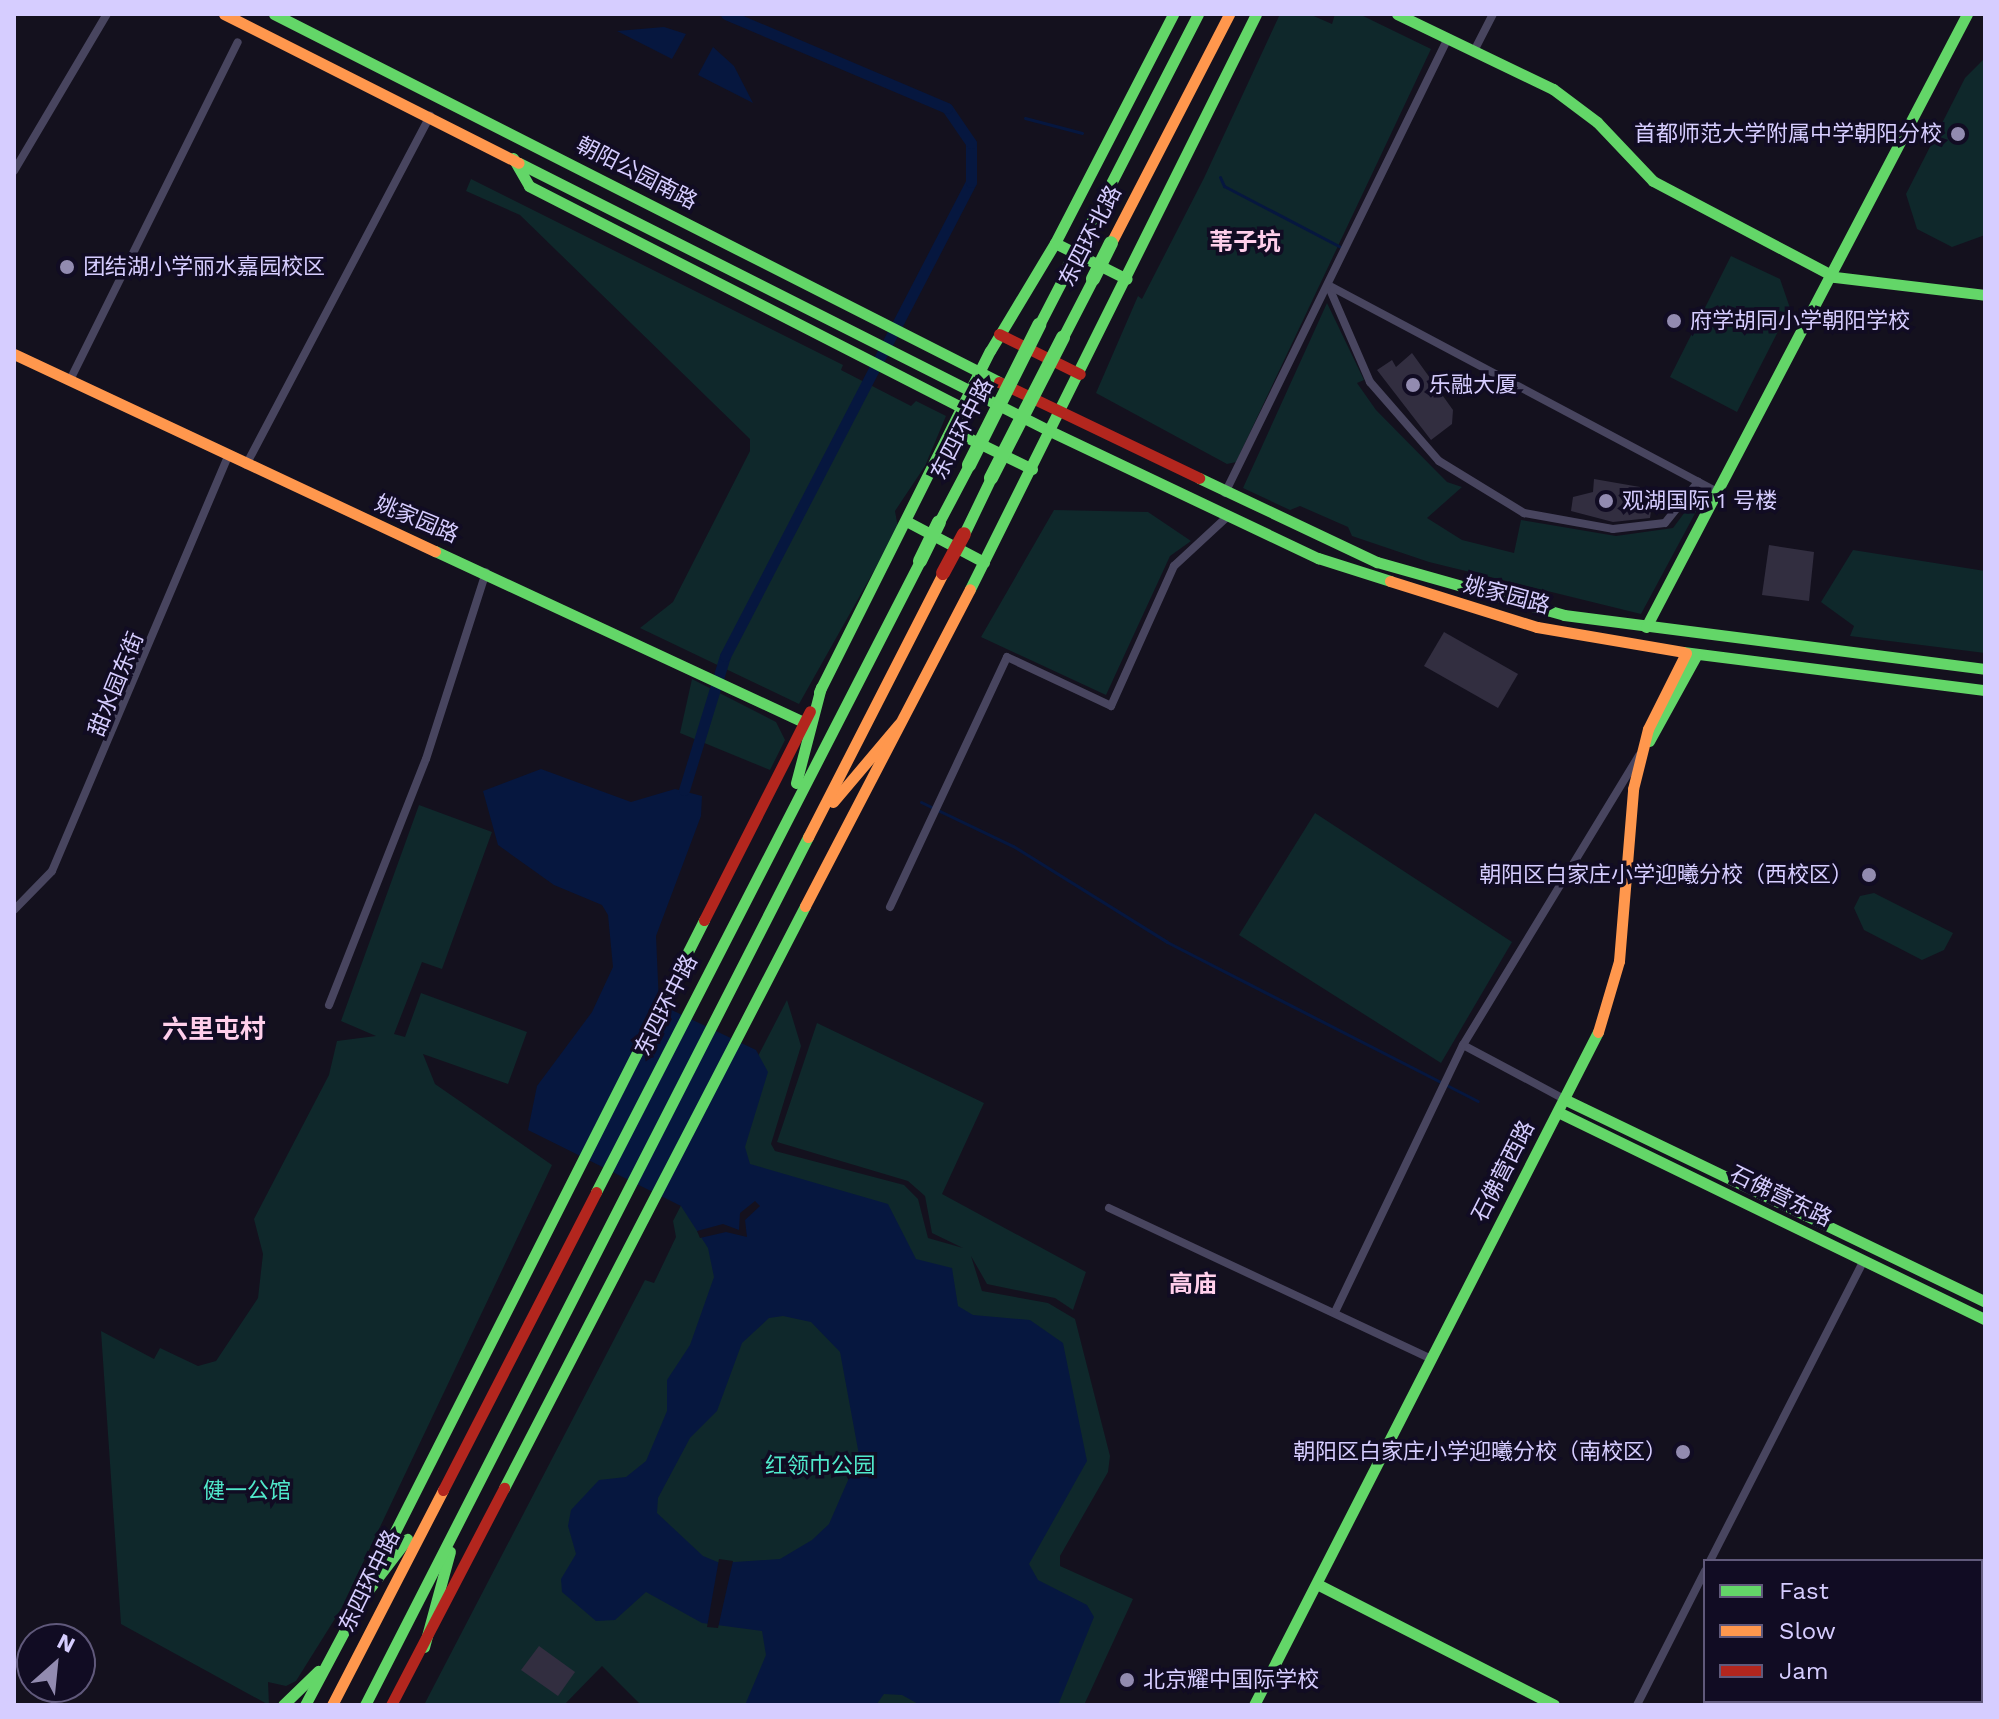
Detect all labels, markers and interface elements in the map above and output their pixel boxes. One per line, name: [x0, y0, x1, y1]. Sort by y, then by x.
place label: 首都师范大学附属中学朝阳分校: [1634, 121, 1942, 147]
marker: 首都师范大学附属中学朝阳分校: [1949, 125, 1967, 143]
street label: 朝阳公园南路: [572, 131, 702, 215]
street label: 东四环北路: [1053, 181, 1127, 291]
district label: 苇子坑: [1209, 229, 1281, 257]
place label: 团结湖小学丽水嘉园校区: [83, 254, 325, 280]
marker: 团结湖小学丽水嘉园校区: [58, 258, 76, 276]
place label: 府学胡同小学朝阳学校: [1690, 308, 1910, 334]
marker: 府学胡同小学朝阳学校: [1665, 312, 1683, 330]
place label: 乐融大厦: [1429, 372, 1517, 398]
street label: 东四环中路: [925, 374, 999, 484]
marker: 乐融大厦: [1404, 376, 1422, 394]
place label: 观湖国际 1 号楼: [1622, 488, 1778, 514]
street label: 姚家园路: [371, 490, 463, 548]
marker: 观湖国际 1 号楼: [1597, 492, 1615, 510]
street label: 姚家园路: [1461, 571, 1553, 619]
street label: 甜水园东街: [83, 628, 149, 740]
place label: 朝阳区白家庄小学迎曦分校（西校区）: [1479, 862, 1853, 888]
marker: 朝阳区白家庄小学迎曦分校（西校区）: [1860, 866, 1878, 884]
street label: 东四环中路: [629, 950, 703, 1060]
district label: 六里屯村: [162, 1014, 266, 1046]
street label: 石佛营西路: [1466, 1116, 1540, 1226]
street label: 石佛营东路: [1726, 1160, 1836, 1232]
district label: 高庙: [1169, 1271, 1217, 1299]
place label: 朝阳区白家庄小学迎曦分校（南校区）: [1293, 1439, 1667, 1465]
marker: 朝阳区白家庄小学迎曦分校（南校区）: [1674, 1443, 1692, 1461]
park label: 红领巾公园: [765, 1453, 875, 1479]
park label: 健一公馆: [203, 1478, 291, 1504]
street label: 东四环中路: [333, 1526, 405, 1636]
legend: [1703, 1559, 1983, 1703]
text: Fast: [1779, 1577, 1829, 1605]
text: Slow: [1779, 1617, 1836, 1645]
north arrow: [16, 1623, 96, 1703]
text: N: [53, 1628, 79, 1658]
text: Jam: [1779, 1657, 1829, 1685]
place label: 北京耀中国际学校: [1143, 1667, 1319, 1693]
marker: 北京耀中国际学校: [1118, 1671, 1136, 1689]

